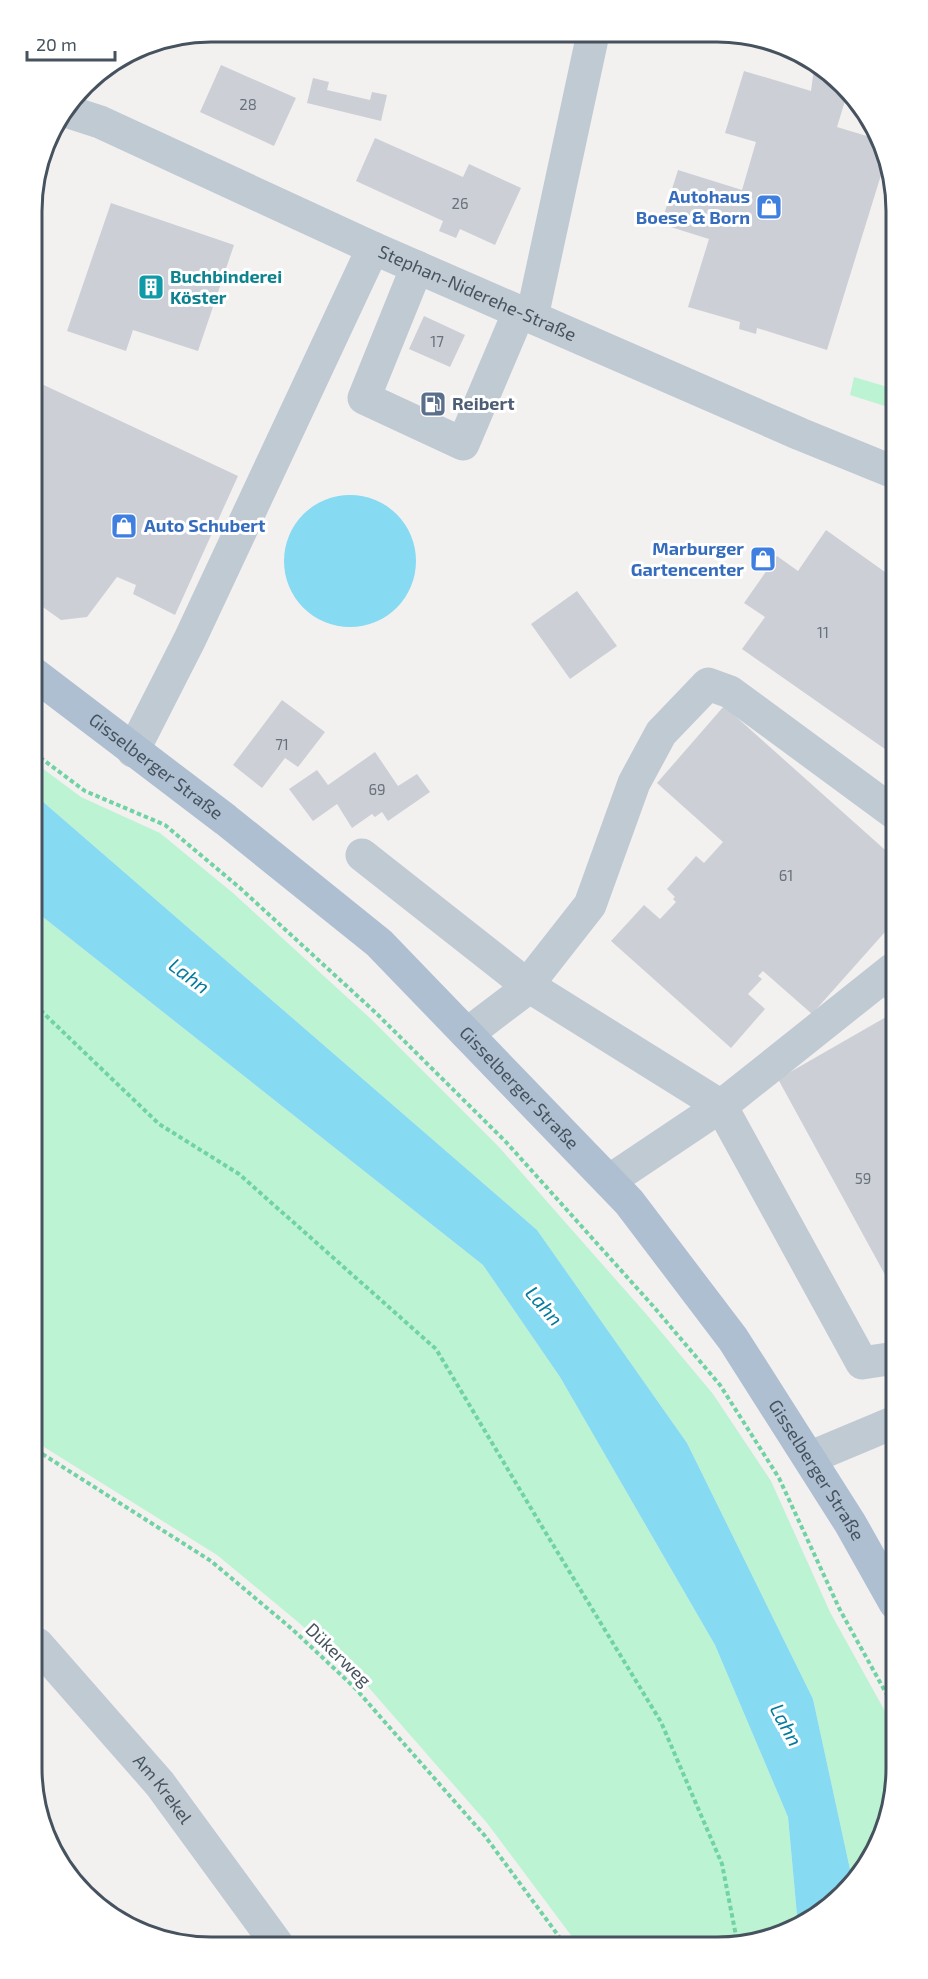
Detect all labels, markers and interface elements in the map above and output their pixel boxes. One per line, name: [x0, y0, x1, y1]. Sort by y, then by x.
scale bar: [27, 24, 116, 62]
text: 20 m: [36, 33, 77, 55]
house number: 28: [239, 95, 257, 113]
place label: Autohaus Boese & Born: [636, 185, 750, 228]
shop icon: Autohaus Boese & Born: [754, 192, 784, 222]
house number: 26: [451, 194, 469, 212]
street label: Stephan-Niderehe-Straße: [375, 240, 580, 345]
place label: Buchbinderei Köster: [170, 265, 282, 308]
building icon: Buchbinderei Köster: [136, 272, 166, 302]
house number: 17: [430, 332, 444, 350]
fuel station icon: Reibert: [418, 389, 448, 419]
place label: Reibert: [452, 392, 515, 414]
shop icon: Auto Schubert: [109, 511, 139, 541]
place label: Auto Schubert: [144, 514, 266, 536]
place label: Marburger Gartencenter: [631, 537, 744, 580]
shop icon: Marburger Gartencenter: [748, 544, 778, 574]
house number: 11: [817, 623, 829, 641]
street label: Gisselberger Straße: [85, 708, 228, 824]
house number: 71: [275, 735, 289, 753]
house number: 69: [368, 780, 386, 798]
house number: 61: [779, 866, 793, 884]
water label: Lahn: [165, 952, 215, 998]
street label: Gisselberger Straße: [455, 1021, 584, 1153]
house number: 59: [855, 1169, 871, 1187]
water label: Lahn: [521, 1281, 568, 1330]
street label: Gisselberger Straße: [764, 1395, 870, 1544]
street label: Dükerweg: [301, 1618, 376, 1691]
water label: Lahn: [766, 1699, 808, 1750]
street label: Am Krekel: [129, 1749, 198, 1828]

